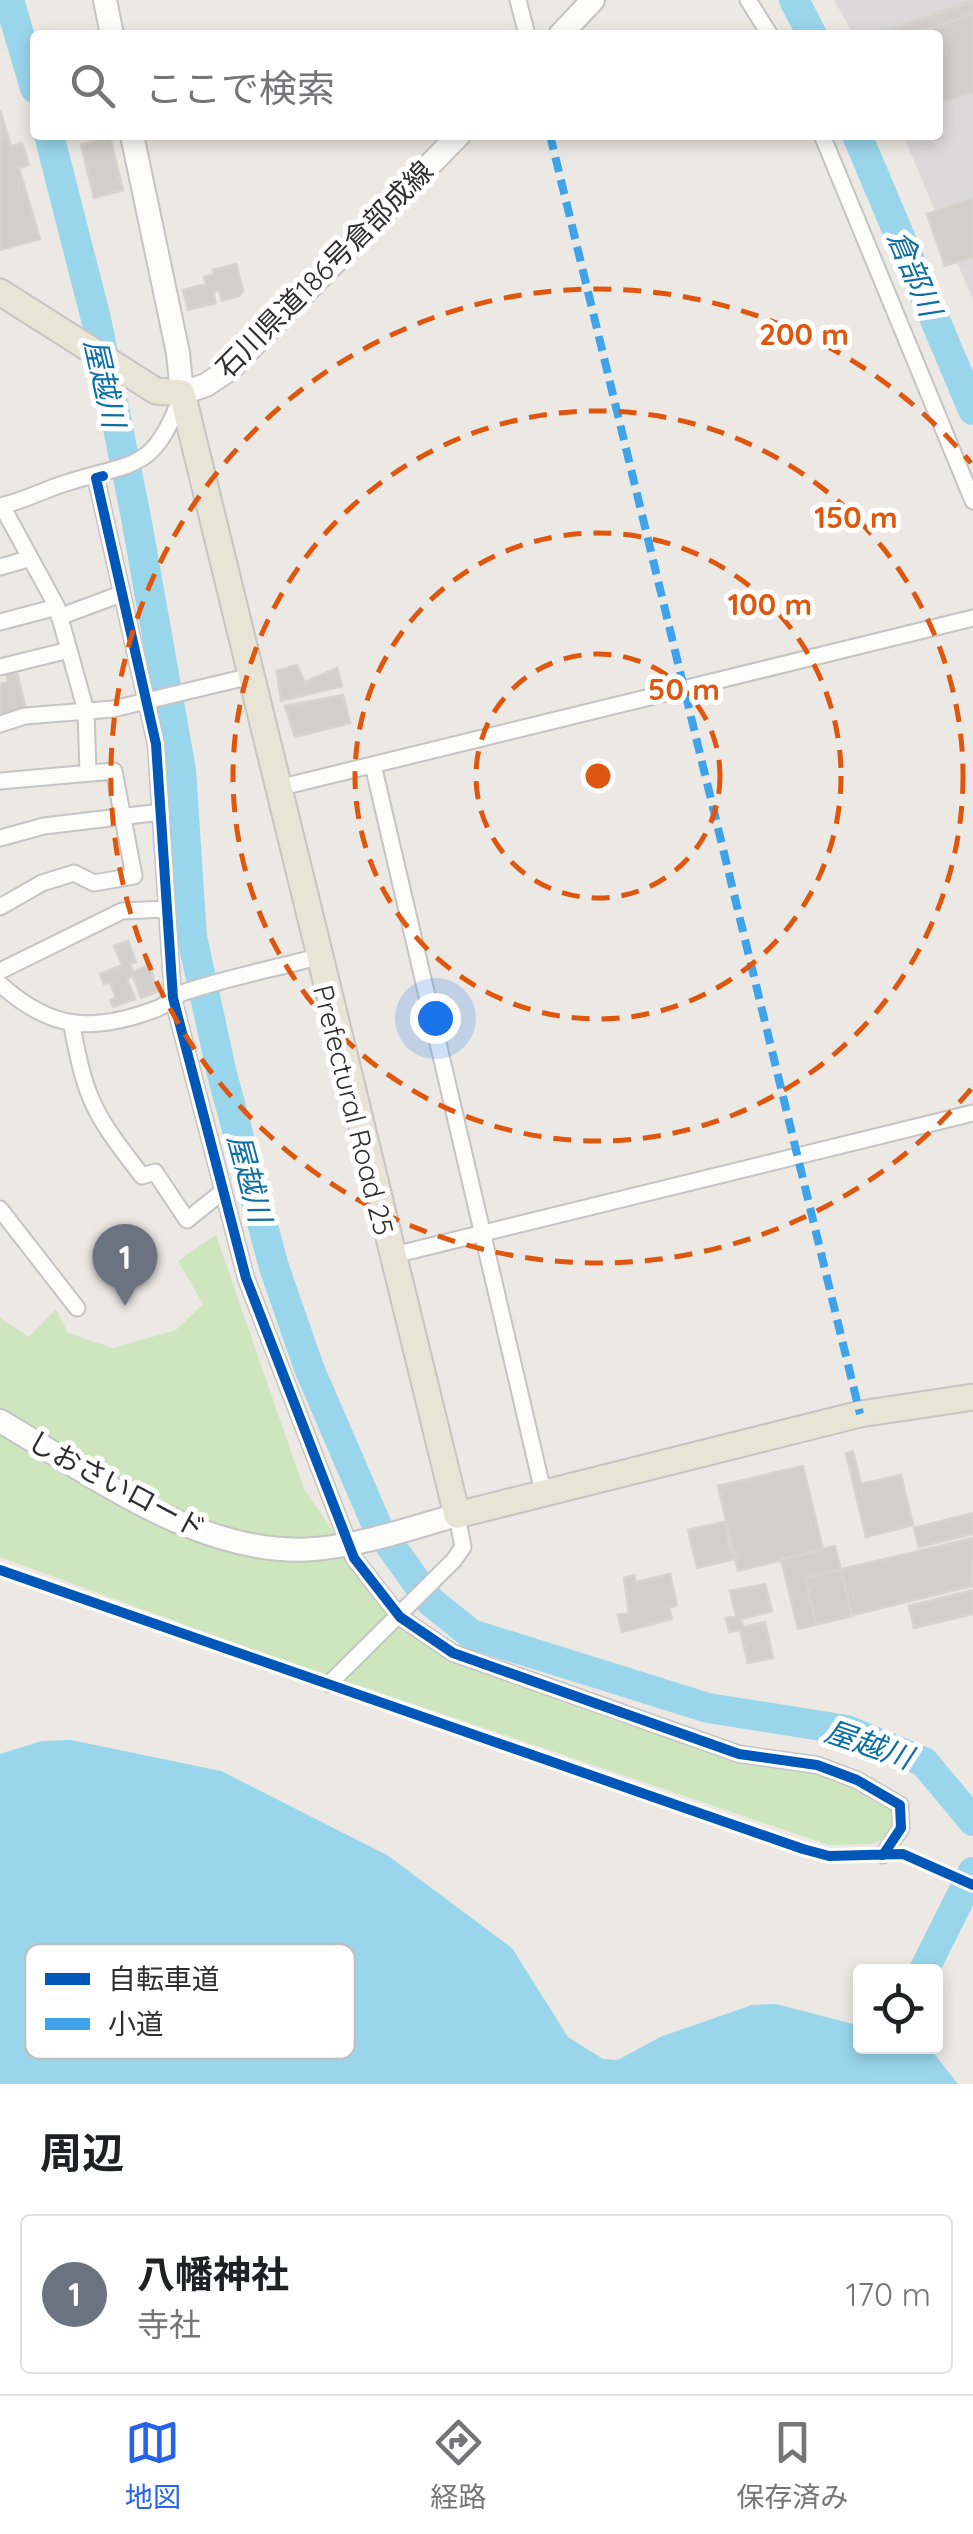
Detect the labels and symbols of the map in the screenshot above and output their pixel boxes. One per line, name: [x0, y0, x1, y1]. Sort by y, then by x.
street label: 石川県道186号倉部成線: [208, 153, 440, 385]
water label: 倉部川: [880, 224, 951, 325]
text: 200 m: [759, 315, 849, 353]
water label: 屋越川: [76, 335, 134, 434]
text: 150 m: [814, 498, 898, 536]
text: 100 m: [728, 585, 812, 623]
text: 50 m: [648, 670, 720, 708]
centre of rings: [580, 758, 616, 794]
street label: Prefectural Road 25: [306, 981, 402, 1239]
your location: [410, 993, 461, 1044]
water label: 屋越川: [220, 1130, 281, 1229]
pin: 1: [92, 1224, 158, 1306]
street label: しおさいロード: [22, 1423, 212, 1545]
water label: 屋越川: [820, 1711, 921, 1778]
legend: [25, 1944, 355, 2059]
text: 自転車道: [108, 1961, 220, 1996]
text: 小道: [108, 2006, 164, 2041]

